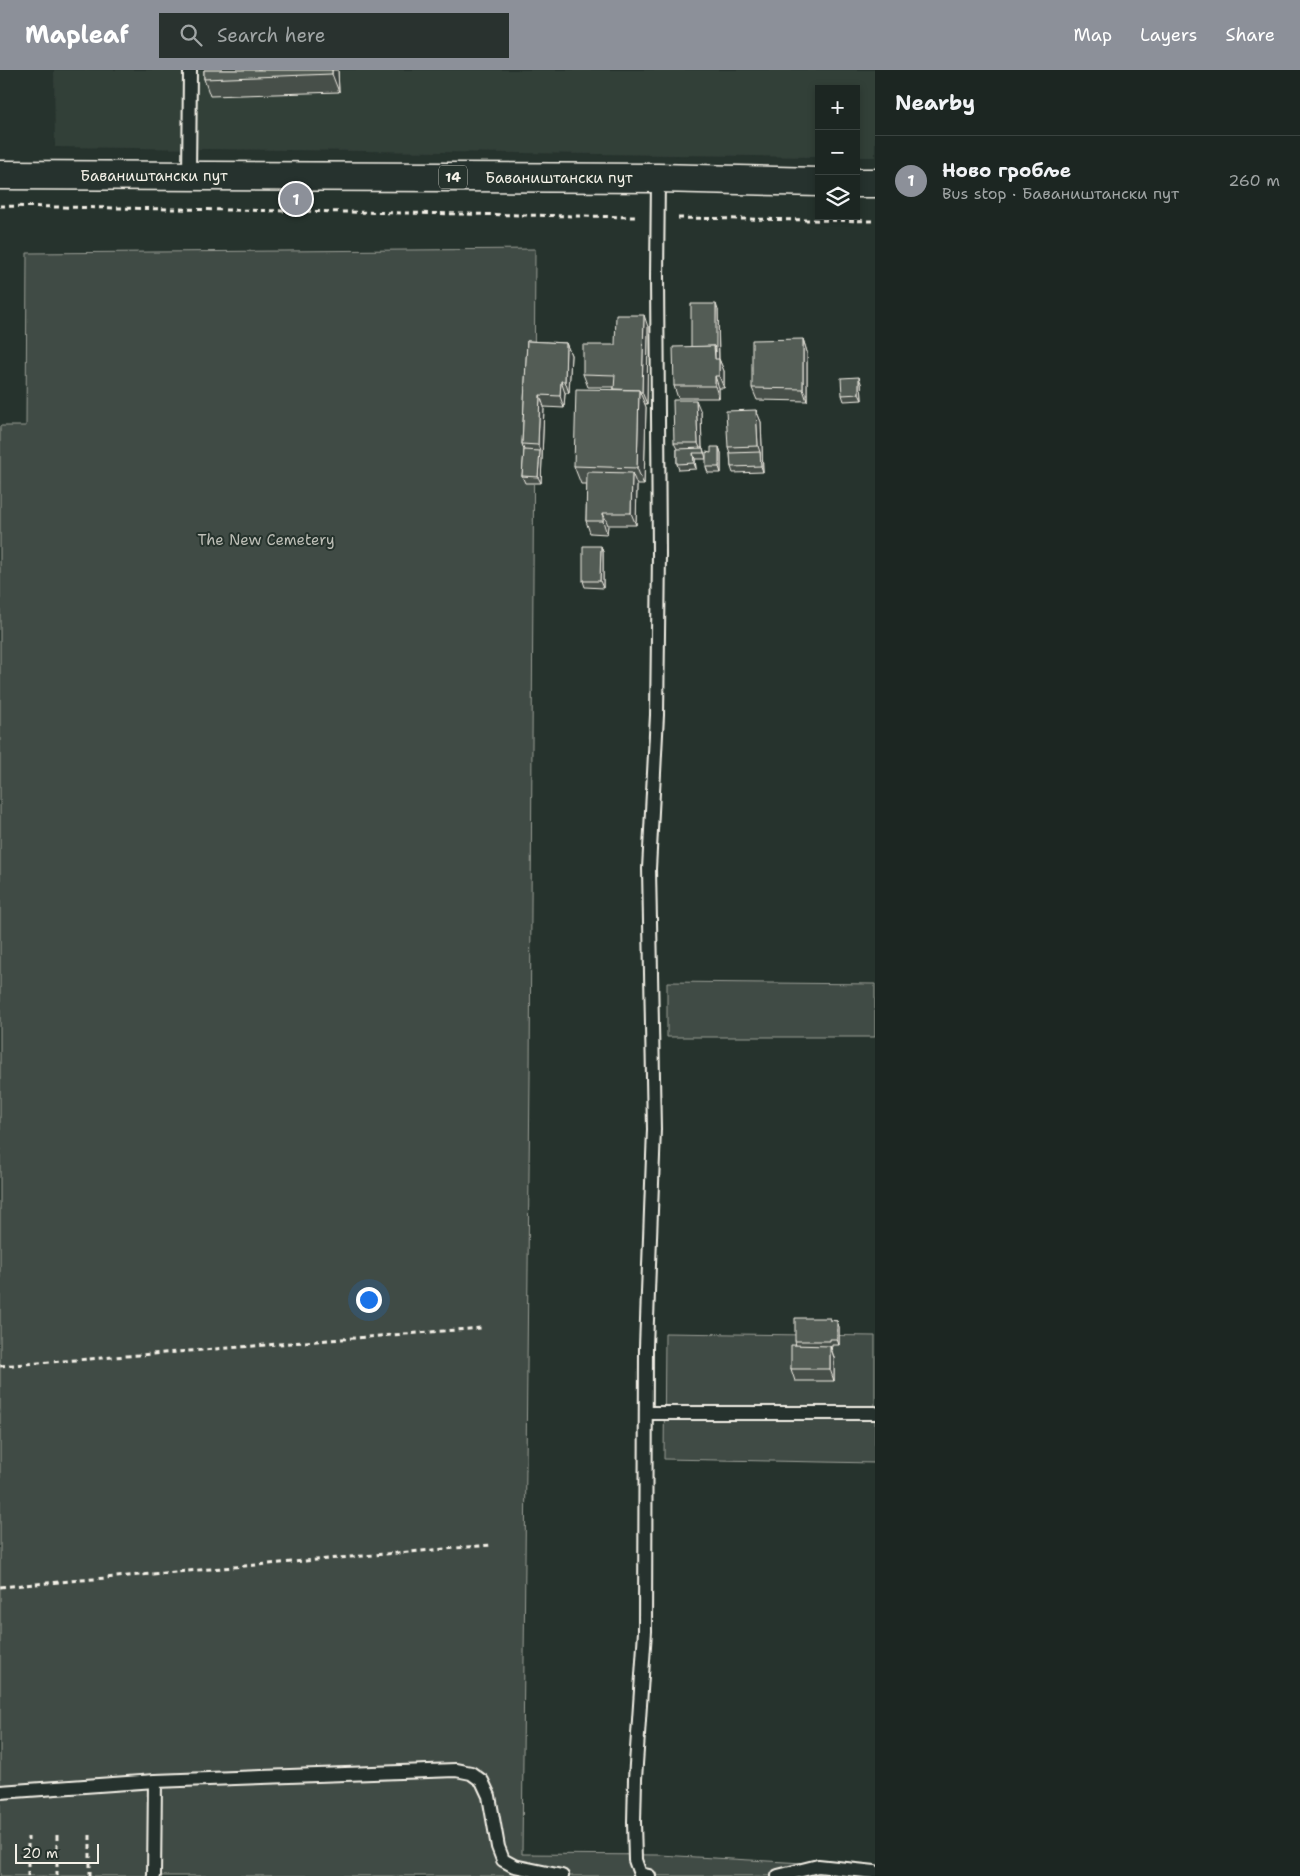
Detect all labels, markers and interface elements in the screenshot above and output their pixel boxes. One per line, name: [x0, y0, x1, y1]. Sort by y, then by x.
search box: [159, 13, 509, 58]
text: Mapleaf: [25, 19, 129, 51]
icon: search: [177, 21, 205, 49]
text: Search here: [217, 23, 325, 48]
text: Map: [1074, 23, 1112, 47]
text: Layers: [1140, 23, 1197, 47]
text: Share: [1225, 23, 1275, 47]
map controls: [815, 85, 860, 220]
button: +: [815, 85, 860, 130]
text: Nearby: [895, 89, 975, 117]
button: −: [815, 130, 860, 175]
text: Ново гробље: [942, 158, 1071, 183]
road number: 14: [439, 165, 467, 188]
street label: Баваништански пут: [80, 166, 228, 186]
street label: Баваништански пут: [485, 168, 633, 188]
text: 1: [907, 170, 915, 191]
text: 260 m: [1228, 170, 1280, 191]
button: layers: [815, 175, 860, 220]
pin: 1: [280, 180, 312, 218]
text: Bus stop · Баваништански пут: [942, 183, 1179, 204]
park label: The New Cemetery: [197, 530, 335, 550]
your location: [356, 1287, 382, 1313]
scale bar: [15, 1841, 99, 1864]
text: 20 m: [22, 1844, 58, 1862]

